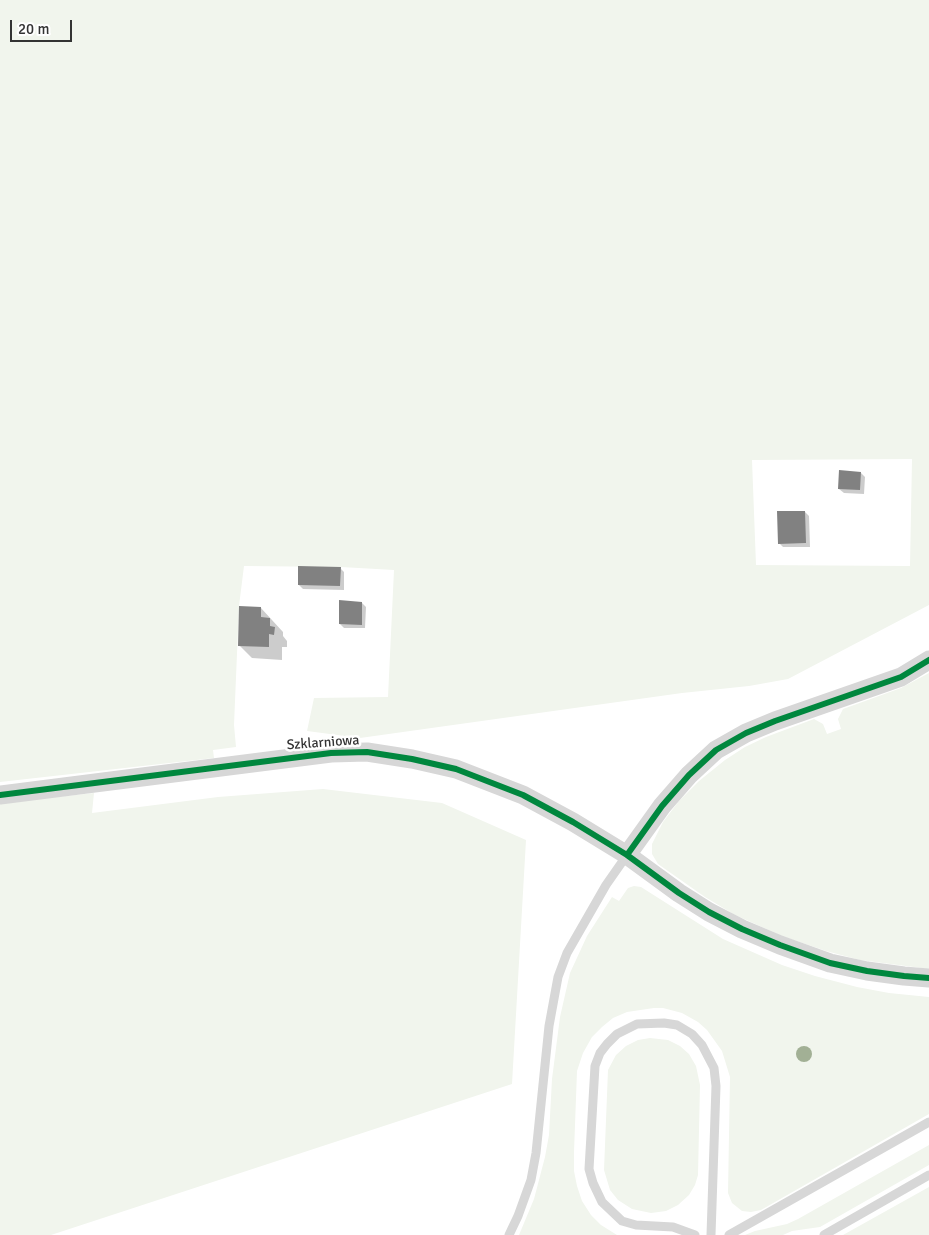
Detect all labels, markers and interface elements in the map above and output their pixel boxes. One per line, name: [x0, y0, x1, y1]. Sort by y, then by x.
scale bar: [12, 10, 75, 42]
text: 20 m: [18, 20, 49, 38]
street label: Szklarniowa: [286, 732, 360, 754]

